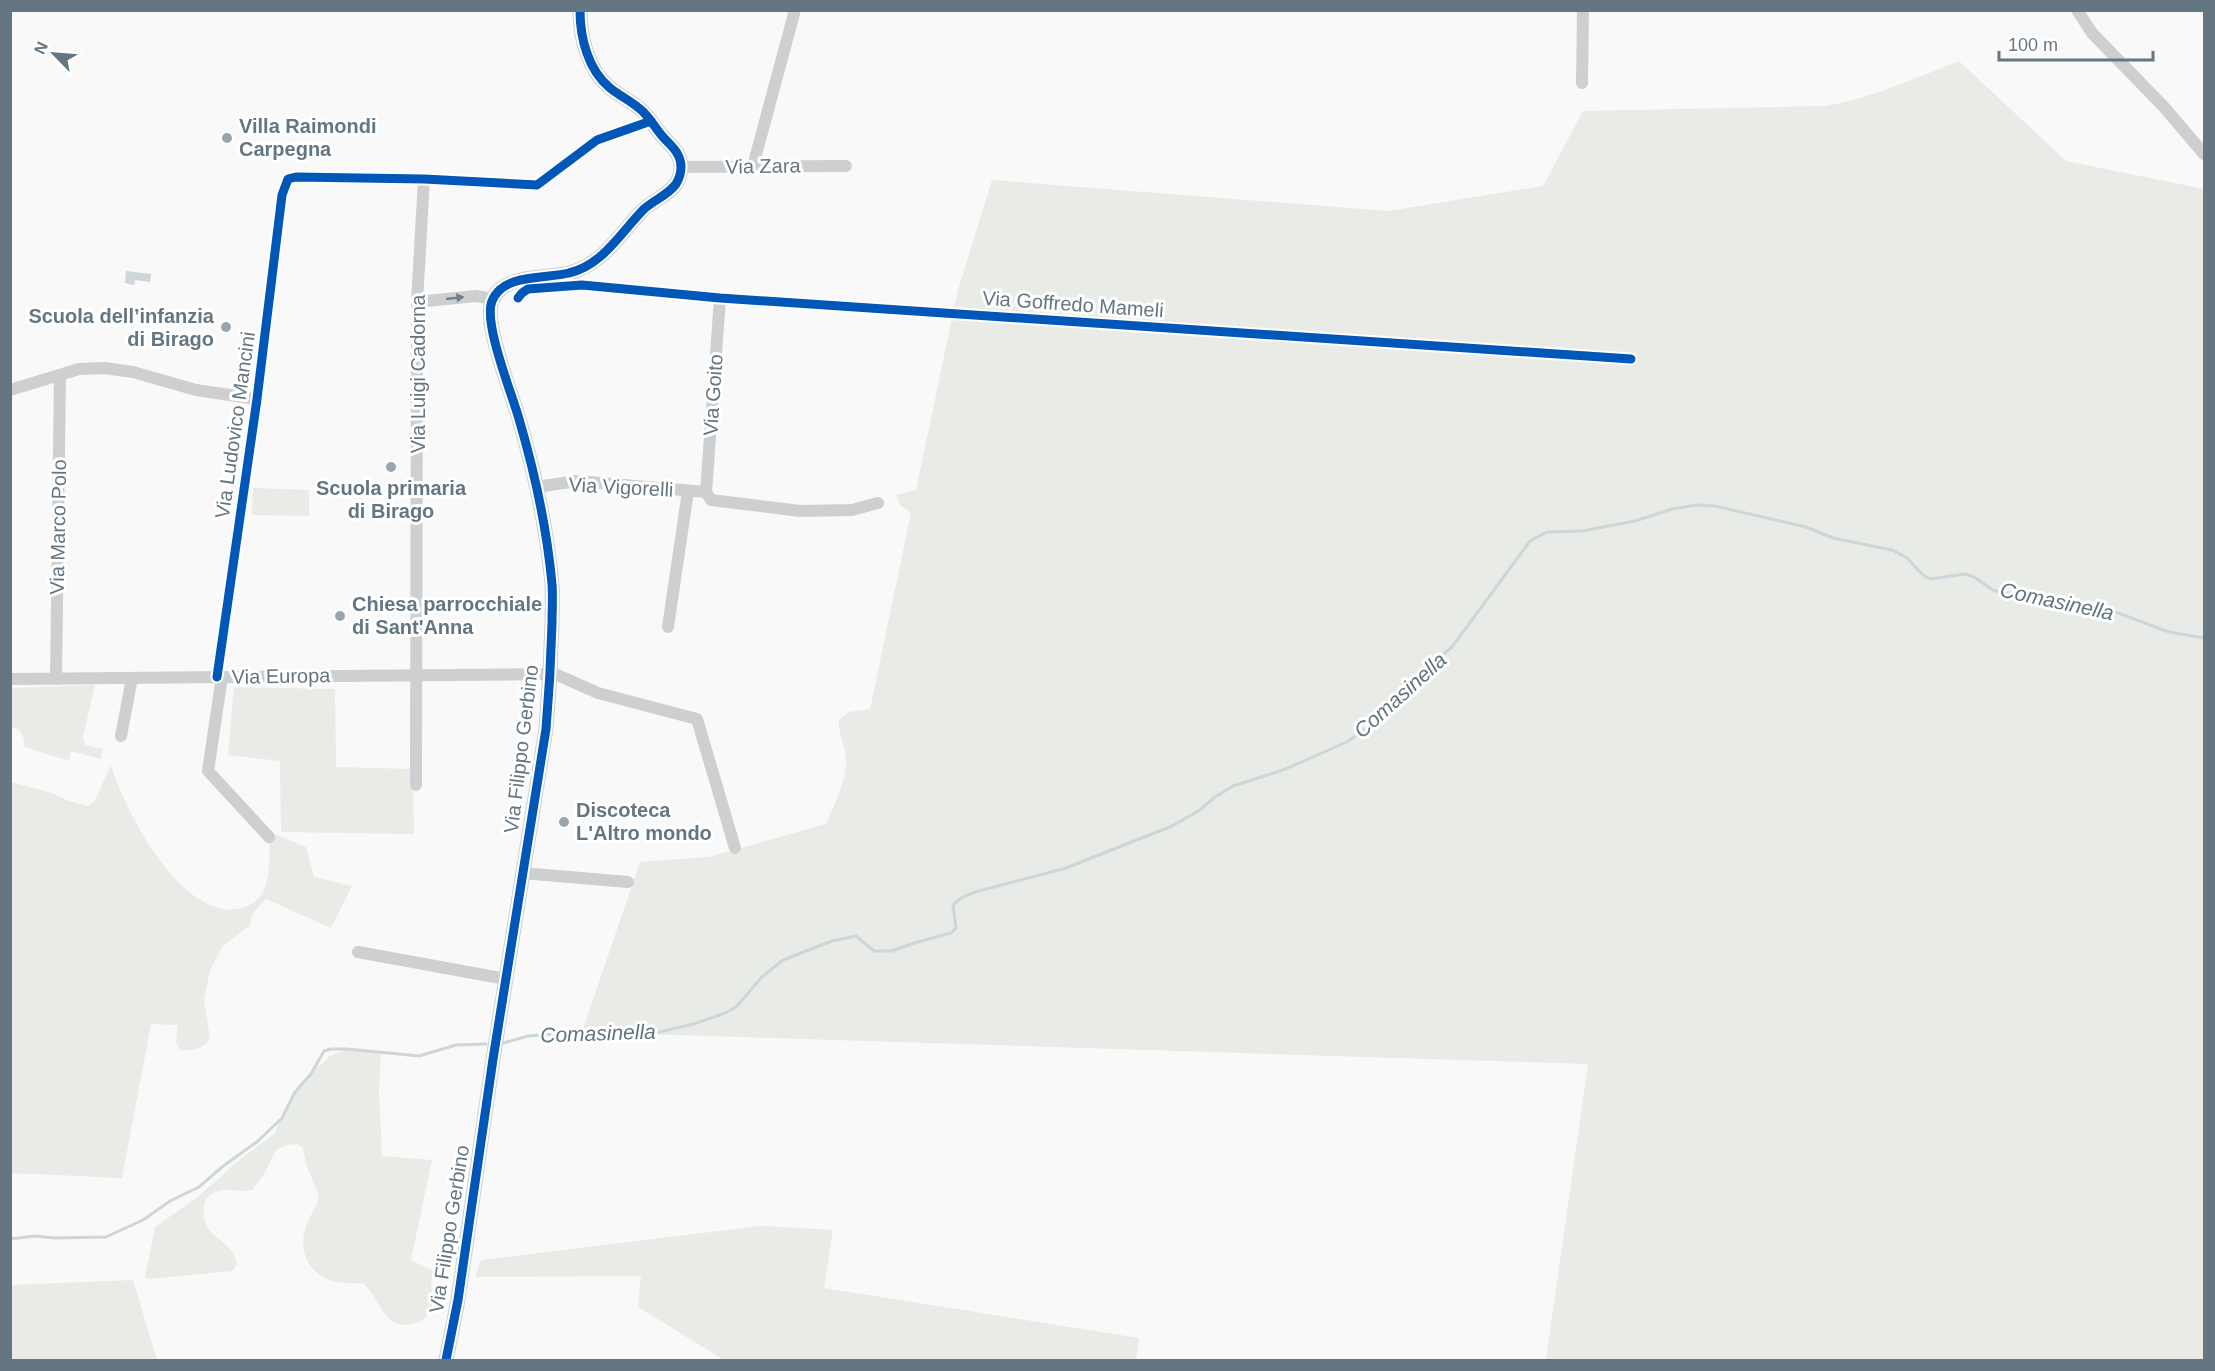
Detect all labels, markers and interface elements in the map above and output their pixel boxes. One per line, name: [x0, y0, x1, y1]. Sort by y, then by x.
north arrow: [24, 24, 84, 84]
scale bar: [1999, 24, 2154, 62]
text: 100 m: [2008, 35, 2058, 55]
text: N: [31, 39, 51, 57]
place label: Villa Raimondi Carpegna: [239, 115, 376, 160]
marker: Villa Raimondi Carpegna: [220, 131, 234, 145]
street label: Via Zara: [725, 154, 802, 178]
street label: Via Goffredo Mameli: [982, 287, 1164, 321]
one-way arrow: [446, 293, 465, 303]
street label: Via Luigi Cadorna: [407, 294, 429, 453]
place label: Scuola dell’infanzia di Birago: [28, 305, 215, 350]
marker: Scuola dell’infanzia di Birago: [219, 320, 233, 334]
street label: Via Ludovico Mancini: [211, 330, 259, 520]
street label: Via Goito: [699, 353, 727, 437]
street label: Via Marco Polo: [46, 459, 70, 595]
marker: Scuola primaria di Birago: [384, 460, 398, 474]
street label: Via Vigorelli: [568, 473, 674, 501]
place label: Scuola primaria di Birago: [316, 477, 467, 522]
water label: Comasinella: [1998, 578, 2116, 624]
place label: Chiesa parrocchiale di Sant'Anna: [352, 593, 542, 638]
marker: Chiesa parrocchiale di Sant'Anna: [333, 609, 347, 623]
water label: Comasinella: [1349, 648, 1451, 742]
street label: Via Filippo Gerbino: [500, 663, 542, 835]
street label: Via Europa: [232, 664, 331, 688]
place label: Discoteca L'Altro mondo: [576, 799, 712, 844]
marker: Discoteca L'Altro mondo: [557, 815, 571, 829]
water label: Comasinella: [540, 1019, 656, 1047]
street label: Via Filippo Gerbino: [425, 1143, 473, 1315]

